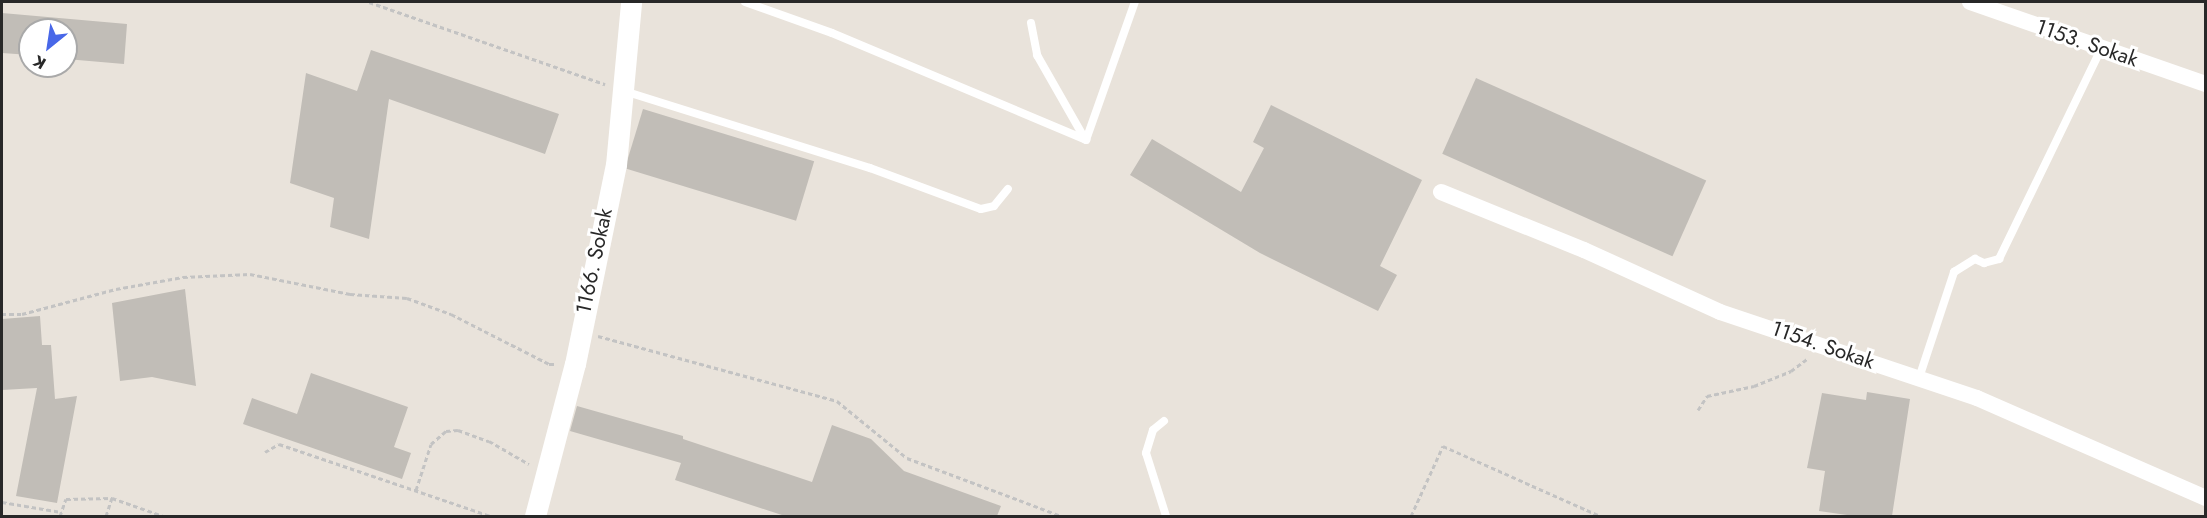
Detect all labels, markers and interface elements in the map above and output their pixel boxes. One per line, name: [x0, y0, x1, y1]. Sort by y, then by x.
street label: 1153. Sokak: [2033, 14, 2141, 72]
north arrow: [18, 18, 78, 78]
text: K: [29, 50, 50, 75]
street label: 1166. Sokak: [571, 206, 617, 316]
street label: 1154. Sokak: [1768, 316, 1878, 374]

